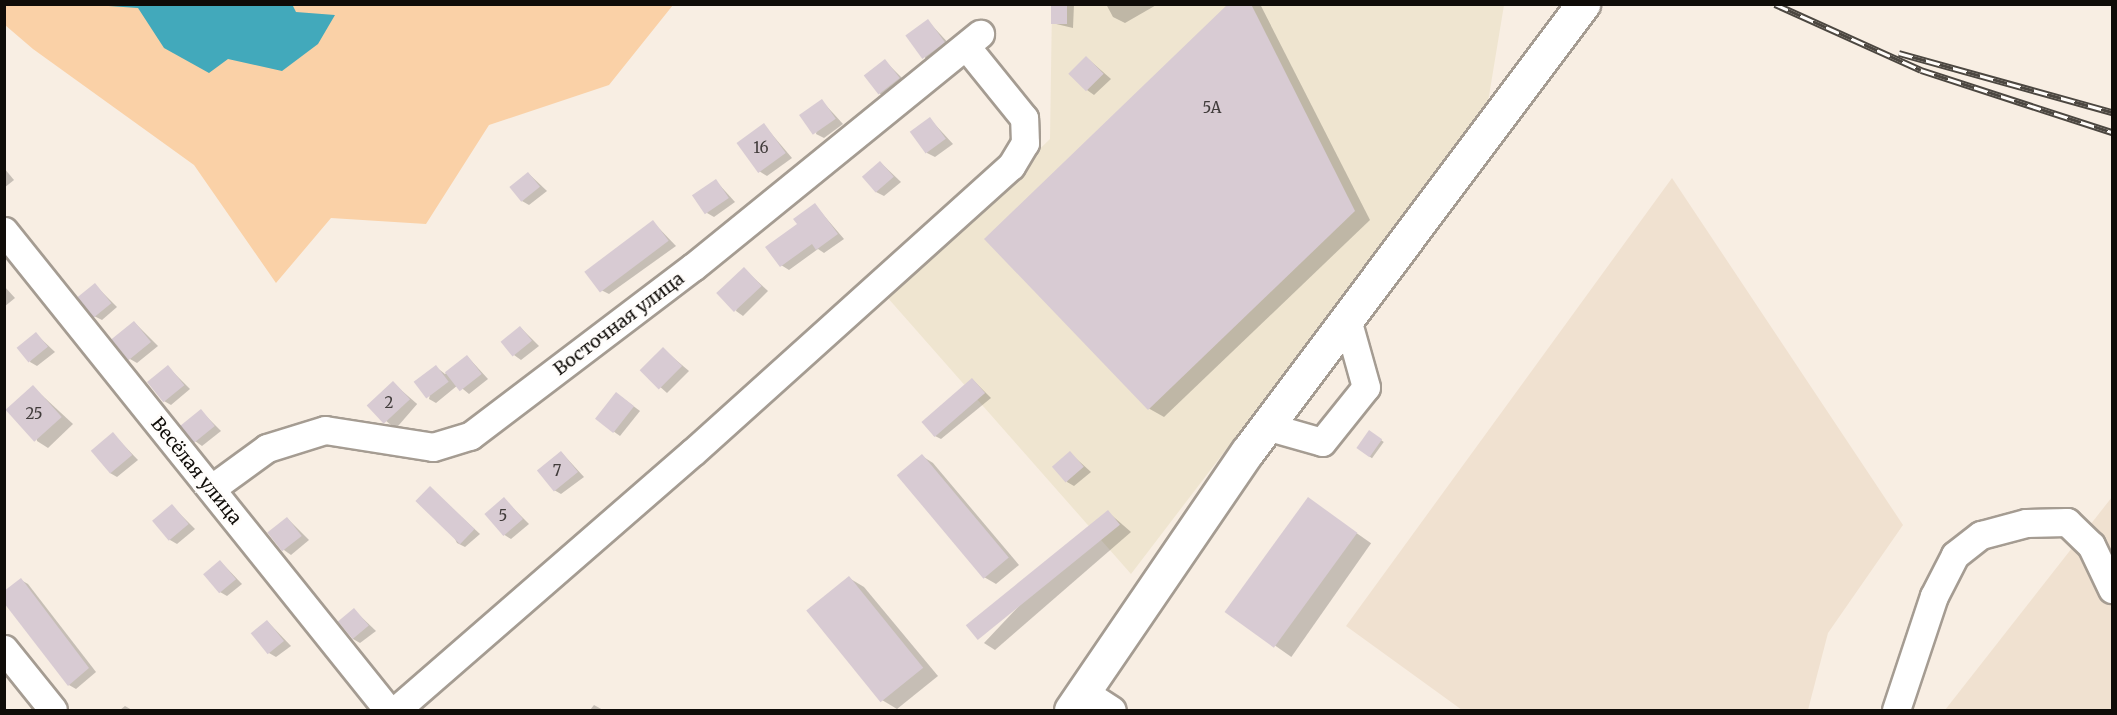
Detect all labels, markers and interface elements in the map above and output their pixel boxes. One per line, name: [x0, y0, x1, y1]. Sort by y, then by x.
house number: 5А: [1203, 99, 1221, 117]
house number: 16: [753, 139, 769, 157]
street label: Восточная улица: [550, 268, 688, 380]
house number: 2: [385, 394, 393, 412]
house number: 25: [25, 405, 43, 423]
street label: Весёлая улица: [146, 413, 246, 529]
house number: 7: [553, 462, 561, 480]
house number: 5: [499, 507, 507, 525]

